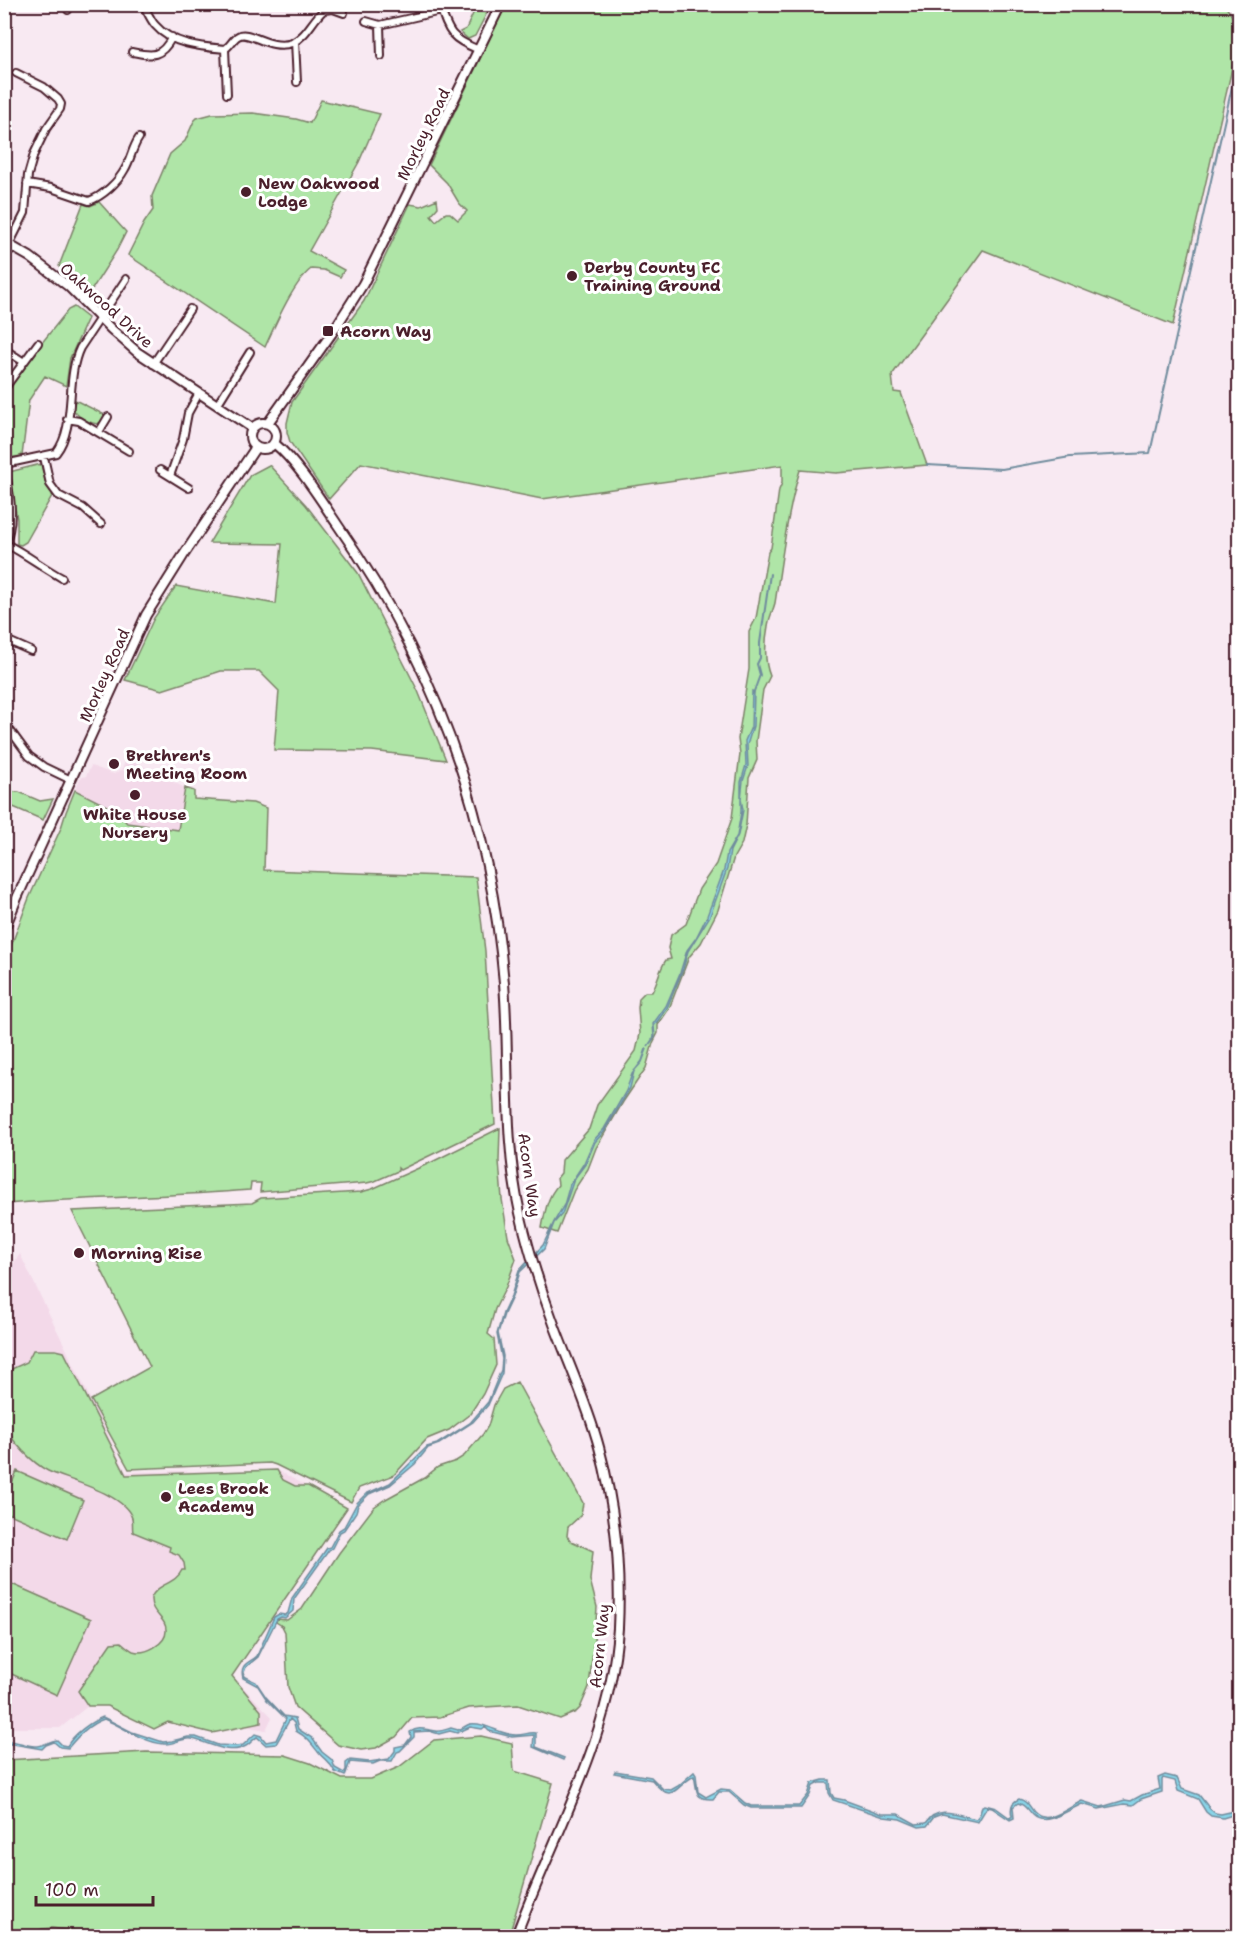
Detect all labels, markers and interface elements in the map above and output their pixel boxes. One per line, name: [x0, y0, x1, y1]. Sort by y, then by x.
street label: Morley Road: [392, 85, 455, 184]
place label: New Oakwood Lodge: [258, 173, 380, 212]
marker: New Oakwood Lodge: [239, 185, 253, 199]
place label: Derby County FC Training Ground: [584, 257, 721, 296]
street label: Oakwood Drive: [56, 258, 158, 353]
marker: Derby County FC Training Ground: [565, 269, 579, 283]
place label: Acorn Way: [340, 321, 431, 342]
marker: Acorn Way: [321, 324, 335, 338]
street label: Morley Road: [74, 625, 134, 725]
place label: Brethren's Meeting Room: [126, 745, 248, 784]
marker: Brethren's Meeting Room: [107, 757, 121, 771]
marker: White House Nursery: [128, 788, 142, 802]
place label: White House Nursery: [83, 804, 187, 843]
street label: Acorn Way: [513, 1132, 546, 1219]
place label: Morning Rise: [91, 1243, 203, 1264]
marker: Morning Rise: [72, 1246, 86, 1260]
place label: Lees Brook Academy: [178, 1478, 269, 1517]
marker: Lees Brook Academy: [159, 1490, 173, 1504]
street label: Acorn Way: [585, 1603, 614, 1689]
scale bar: [36, 1869, 153, 1907]
text: 100 m: [45, 1878, 99, 1902]

